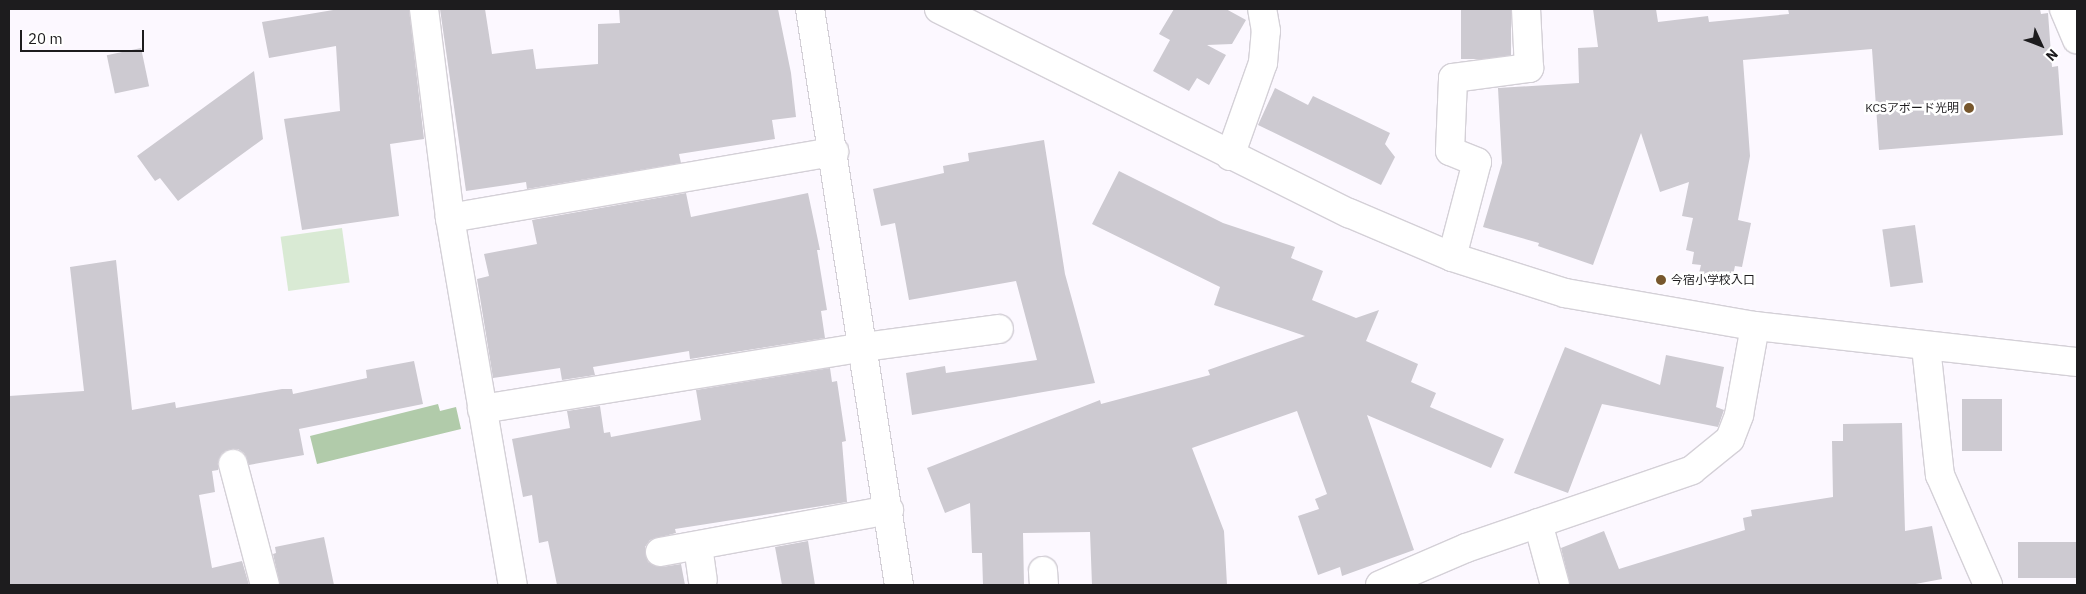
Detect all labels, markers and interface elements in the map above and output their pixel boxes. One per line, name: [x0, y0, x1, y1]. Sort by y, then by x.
scale bar: [22, 20, 146, 52]
north arrow: [2016, 20, 2066, 70]
text: 20 m: [28, 29, 63, 48]
text: N: [2042, 45, 2062, 65]
place label: KCSアボード光明: [1865, 101, 1959, 115]
marker: KCSアボード光明: [1963, 102, 1975, 114]
place label: 今宿小学校入口: [1671, 273, 1755, 287]
marker: 今宿小学校入口: [1655, 274, 1667, 286]

